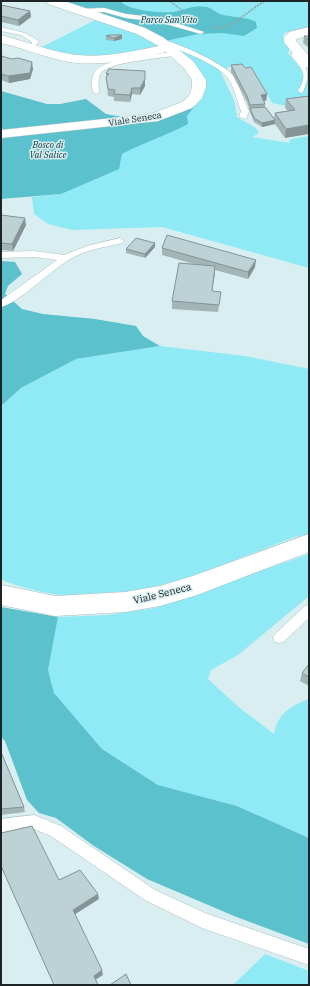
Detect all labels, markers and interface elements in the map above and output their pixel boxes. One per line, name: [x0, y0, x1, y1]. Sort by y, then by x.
park label: Parco San Vito: [140, 14, 198, 25]
street label: Viale Seneca: [108, 109, 162, 128]
park label: Bosco di Val Salice: [29, 139, 67, 160]
street label: Viale Seneca: [132, 580, 193, 607]

